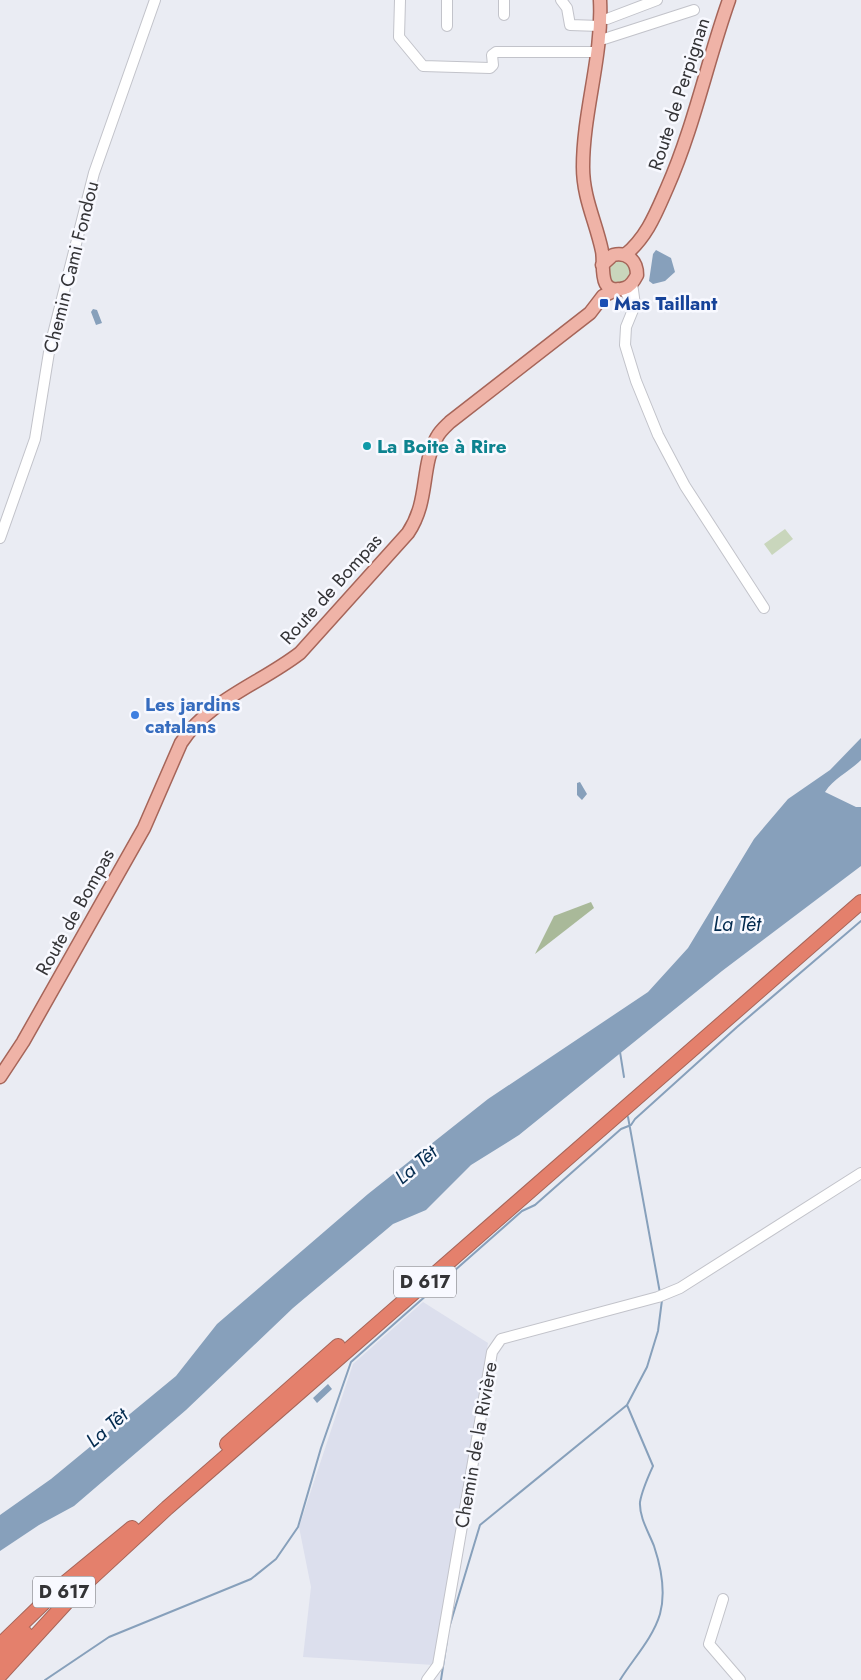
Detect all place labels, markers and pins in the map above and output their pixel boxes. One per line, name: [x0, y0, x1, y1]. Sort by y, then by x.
place label: Mas Taillant: [614, 290, 717, 317]
marker: Mas Taillant: [598, 297, 610, 309]
place label: La Boite à Rire: [377, 433, 507, 460]
marker: La Boite à Rire: [361, 440, 373, 452]
place label: Les jardins catalans: [145, 691, 240, 740]
marker: Les jardins catalans: [129, 709, 141, 721]

